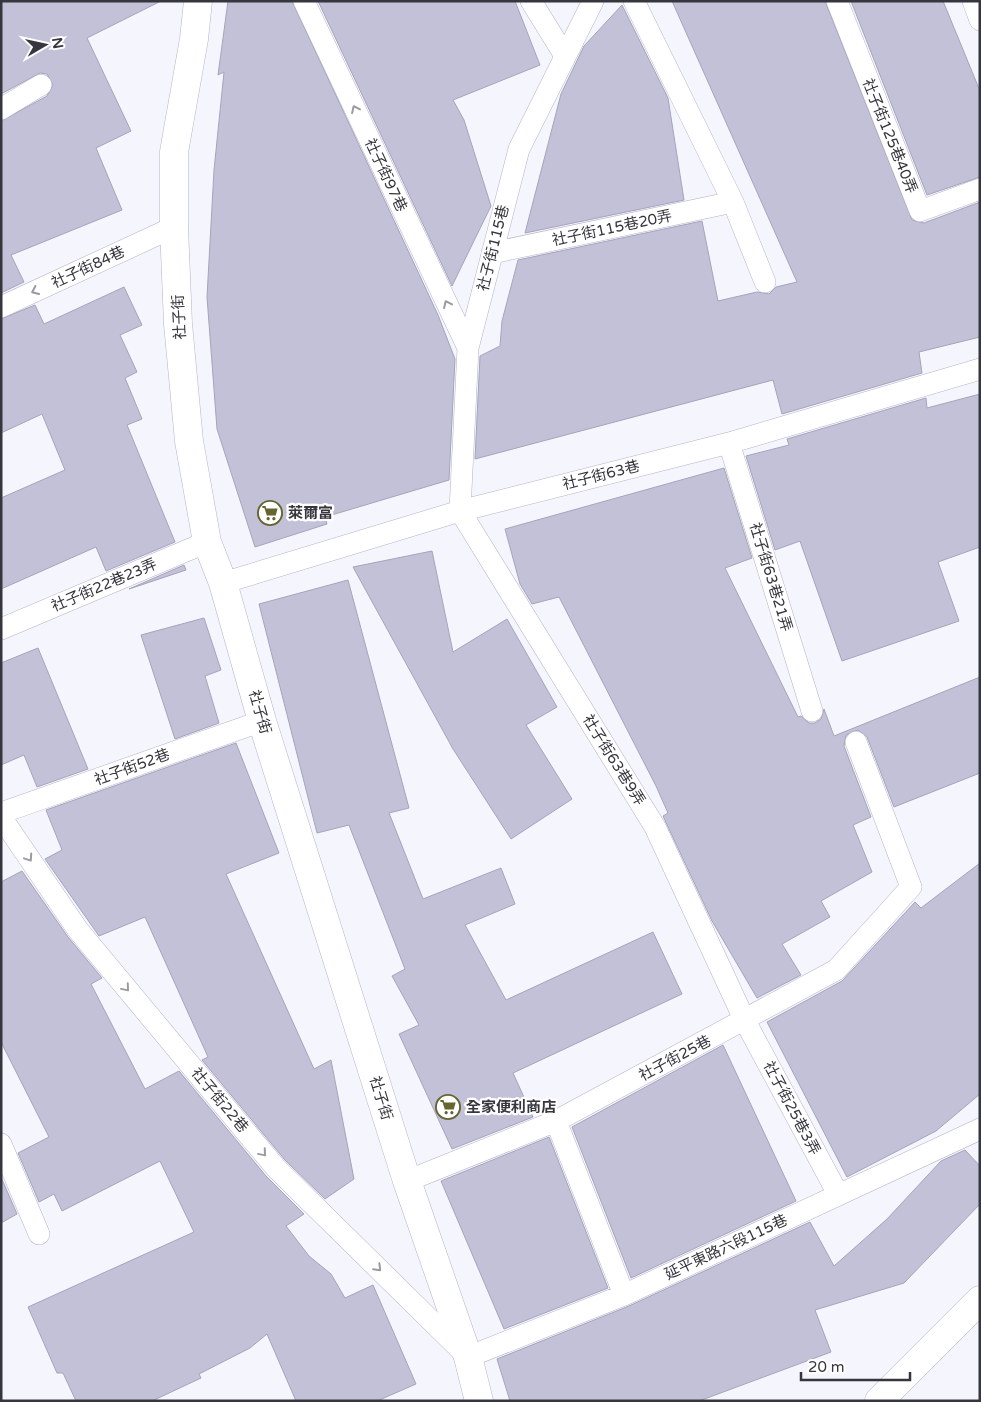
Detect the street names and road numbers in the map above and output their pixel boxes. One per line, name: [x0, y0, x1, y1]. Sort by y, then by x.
street label: 社子街125巷40弄: [859, 76, 921, 196]
street label: 社子街97巷: [361, 135, 411, 215]
street label: 社子街115巷: [474, 203, 512, 293]
street label: 社子街115巷20弄: [550, 207, 674, 249]
street label: 社子街84巷: [48, 242, 128, 292]
street label: 社子街: [169, 294, 189, 340]
street label: 社子街63巷: [561, 457, 641, 493]
street label: 社子街63巷21弄: [746, 520, 796, 634]
street label: 社子街22巷23弄: [49, 555, 159, 615]
street label: 社子街: [245, 688, 275, 736]
street label: 社子街63巷9弄: [579, 711, 649, 809]
street label: 社子街52巷: [92, 745, 172, 789]
street label: 社子街25巷: [636, 1032, 714, 1084]
street label: 社子街25巷3弄: [760, 1058, 824, 1158]
street label: 社子街22巷: [188, 1064, 252, 1136]
street label: 社子街: [366, 1074, 396, 1122]
street label: 延平東路六段115巷: [662, 1211, 790, 1283]

